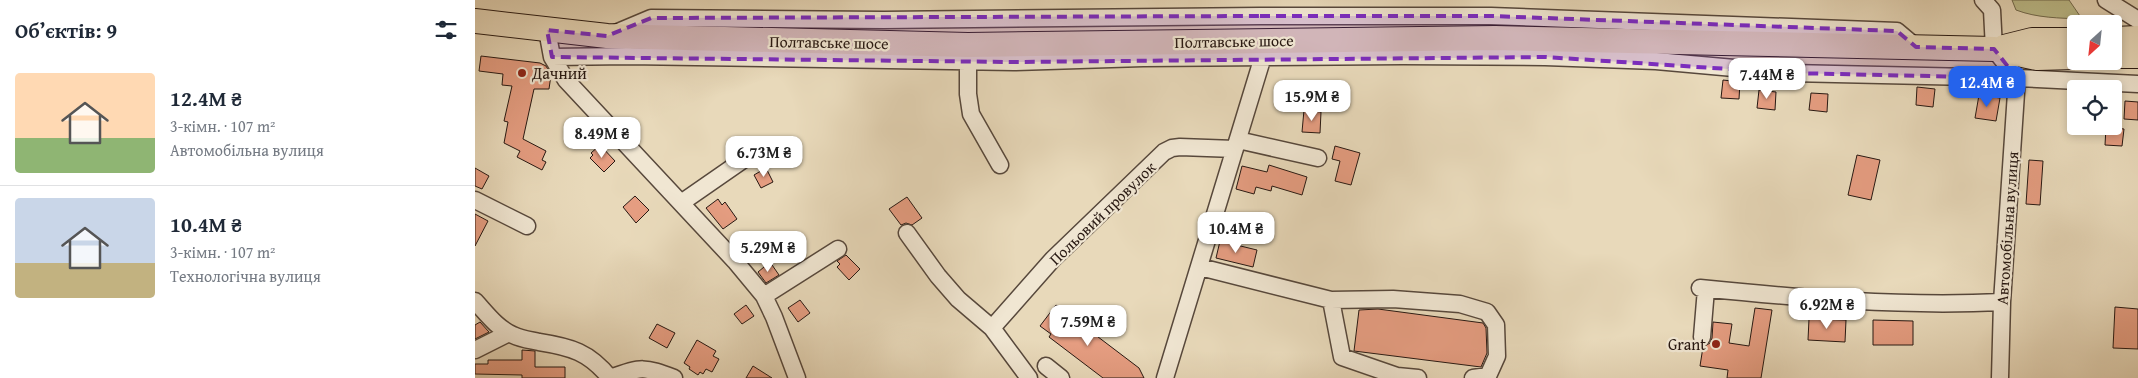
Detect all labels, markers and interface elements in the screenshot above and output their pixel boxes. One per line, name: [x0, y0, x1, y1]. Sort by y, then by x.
text: Об’єктів: 9: [15, 15, 117, 46]
north arrow: [2067, 15, 2123, 70]
map controls: [2067, 15, 2122, 135]
icon: filters: [432, 16, 460, 44]
street label: Полтавське шосе: [1174, 28, 1294, 54]
street label: Полтавське шосе: [769, 29, 889, 55]
pin: 7.44M ₴: [1721, 58, 1813, 100]
place label: Дачний: [531, 61, 587, 85]
text: 7.44M ₴: [1740, 62, 1794, 86]
pin: 12.4M ₴: [1941, 66, 2033, 108]
marker: Дачний: [516, 67, 528, 79]
text: 12.4M ₴: [1960, 70, 2014, 94]
pin: 15.9M ₴: [1266, 80, 1358, 122]
button: locate: [2067, 80, 2122, 135]
text: 12.4M ₴: [170, 83, 242, 114]
text: 15.9M ₴: [1285, 84, 1339, 108]
icon: home: [55, 93, 115, 153]
text: 3-кімн. · 107 m²: [170, 114, 275, 138]
pin: 8.49M ₴: [556, 116, 648, 159]
text: 8.49M ₴: [575, 121, 629, 145]
pin: 6.73M ₴: [718, 136, 810, 178]
text: Автомобільна вулиця: [170, 138, 324, 162]
text: 6.73M ₴: [737, 140, 791, 164]
street label: Автомобільна вулиця: [1990, 150, 2024, 306]
street label: Польовий провулок: [1043, 155, 1161, 270]
text: 10.4M ₴: [170, 209, 242, 240]
pin: 10.4M ₴: [1190, 212, 1282, 254]
text: 10.4M ₴: [1209, 216, 1263, 240]
icon: home: [55, 218, 115, 278]
pin: 5.29M ₴: [722, 230, 814, 273]
text: 5.29M ₴: [741, 235, 795, 259]
text: 3-кімн. · 107 m²: [170, 240, 275, 264]
text: Технологічна вулиця: [170, 264, 321, 288]
pin: 6.92M ₴: [1781, 288, 1873, 330]
text: 6.92M ₴: [1800, 292, 1854, 316]
pin: 7.59M ₴: [1042, 304, 1134, 347]
text: 7.59M ₴: [1061, 309, 1115, 333]
place label: Grant: [1668, 332, 1706, 356]
marker: Grant: [1710, 338, 1722, 350]

